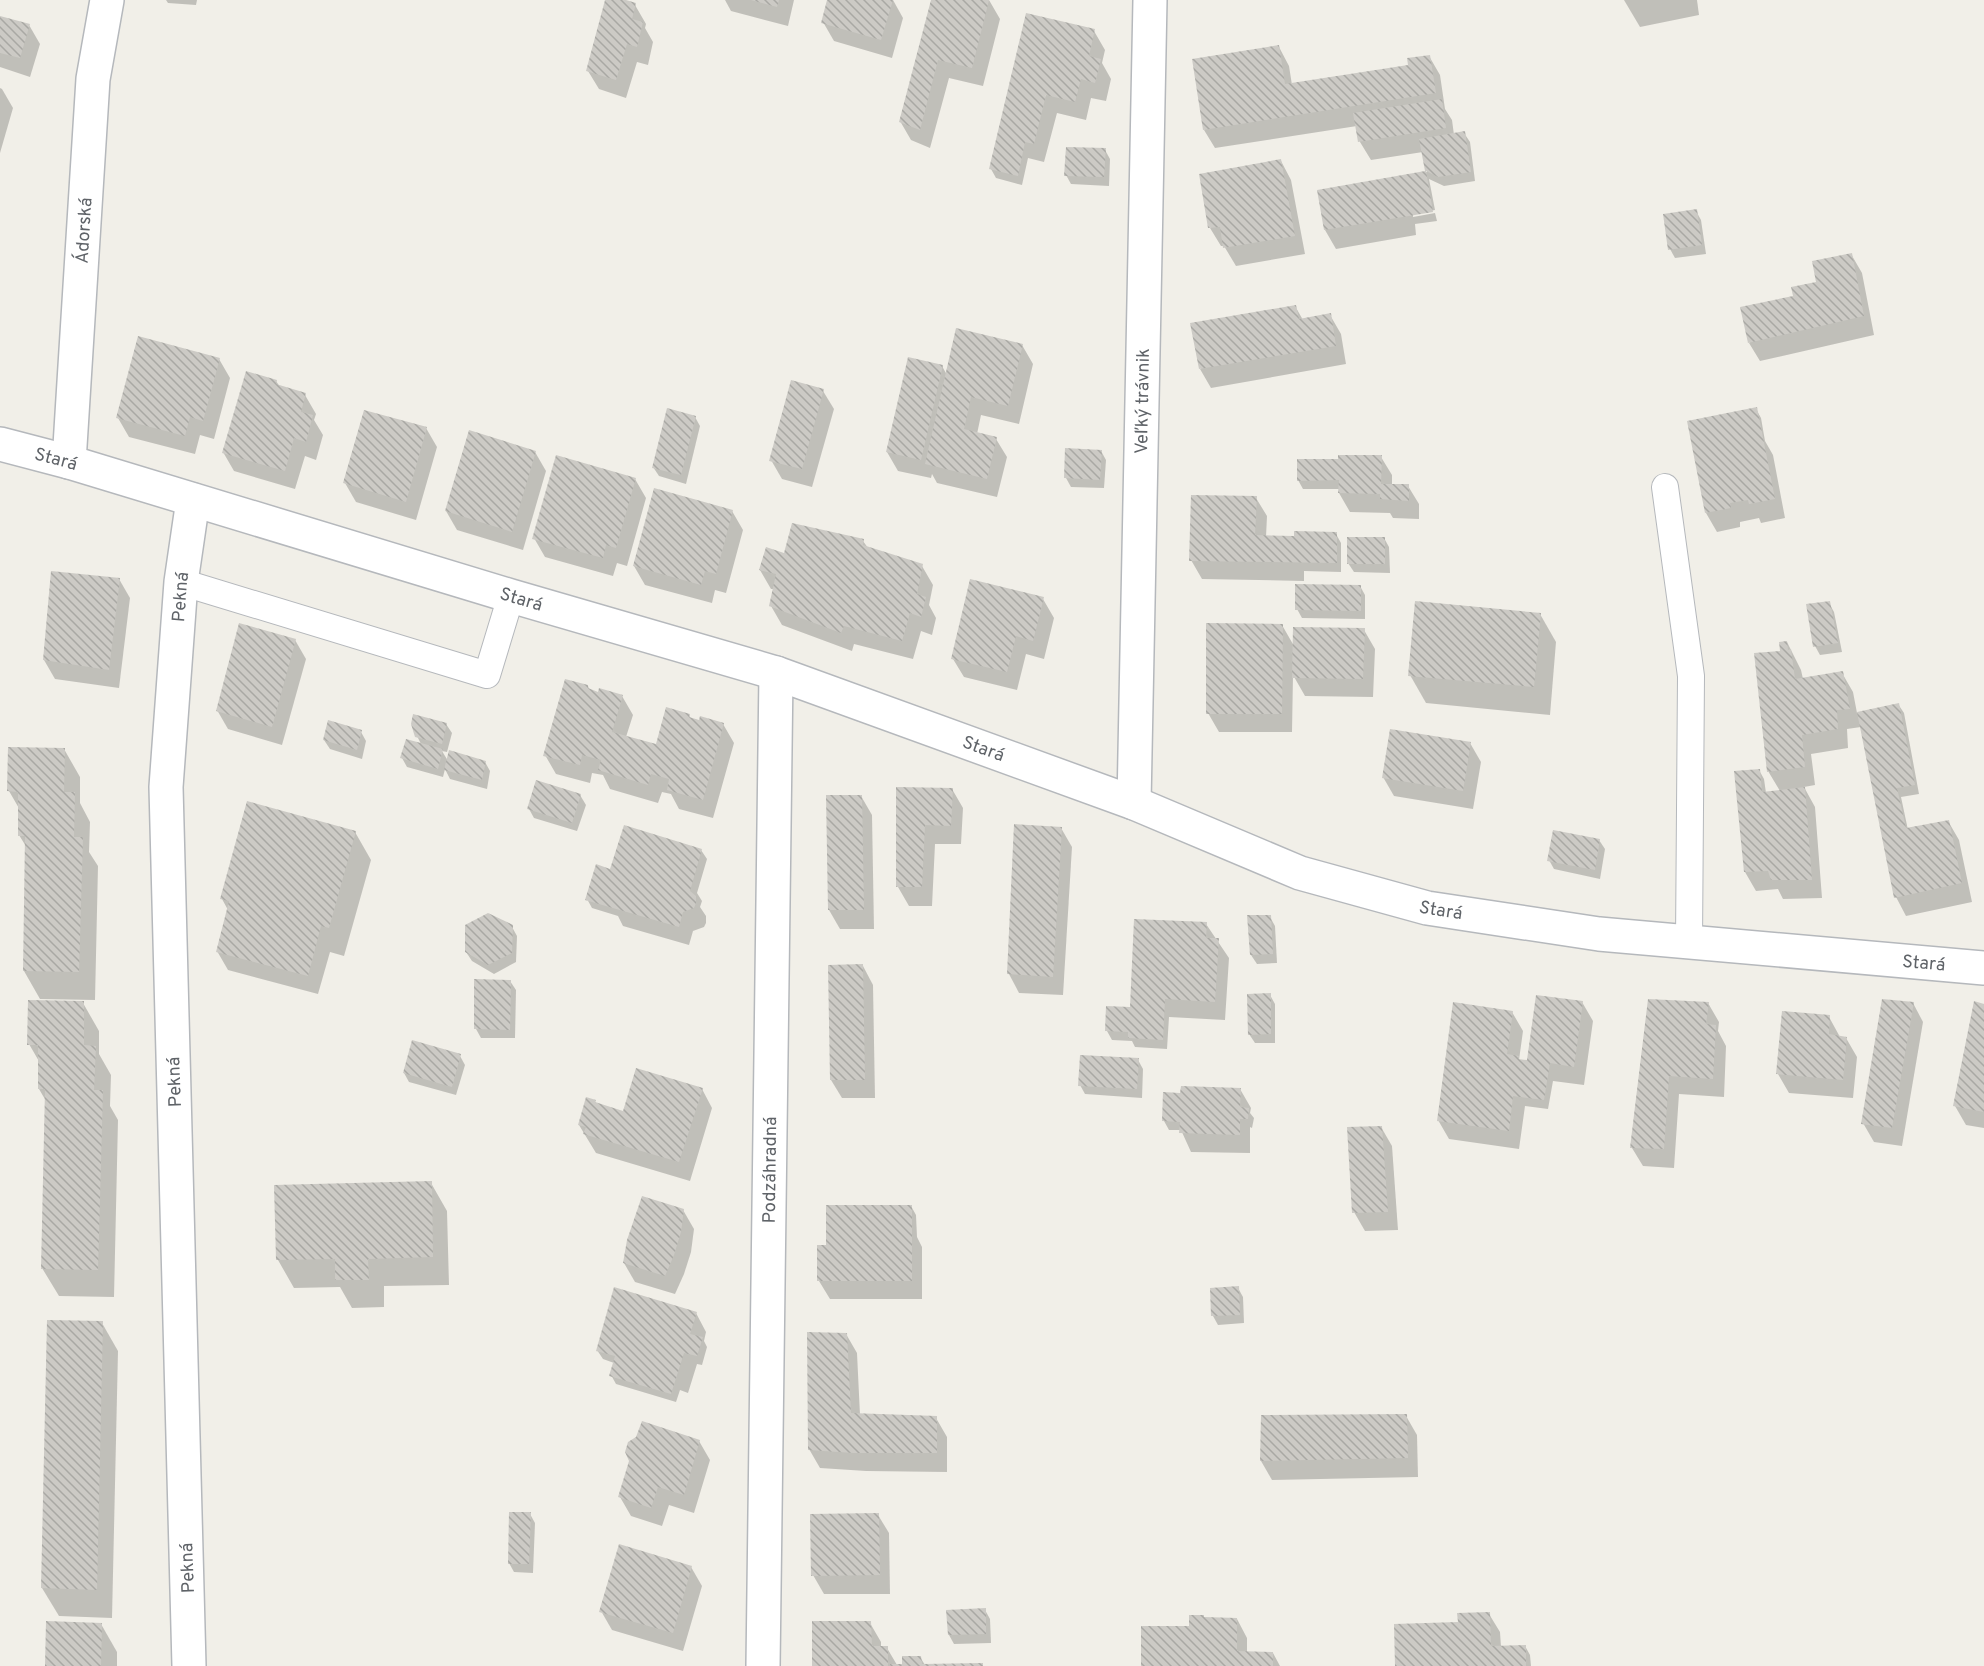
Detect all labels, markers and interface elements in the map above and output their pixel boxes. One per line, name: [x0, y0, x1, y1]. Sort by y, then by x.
street label: Ádorská: [69, 197, 99, 264]
street label: Veľký trávnik: [1131, 348, 1156, 454]
street label: Stará: [32, 443, 80, 477]
street label: Pekná: [168, 570, 195, 623]
street label: Stará: [497, 583, 545, 618]
street label: Stará: [959, 732, 1007, 768]
street label: Stará: [1416, 896, 1464, 926]
street label: Stará: [1901, 951, 1946, 978]
street label: Pekná: [163, 1056, 188, 1108]
street label: Podzáhradná: [759, 1116, 783, 1224]
street label: Pekná: [176, 1542, 201, 1594]

